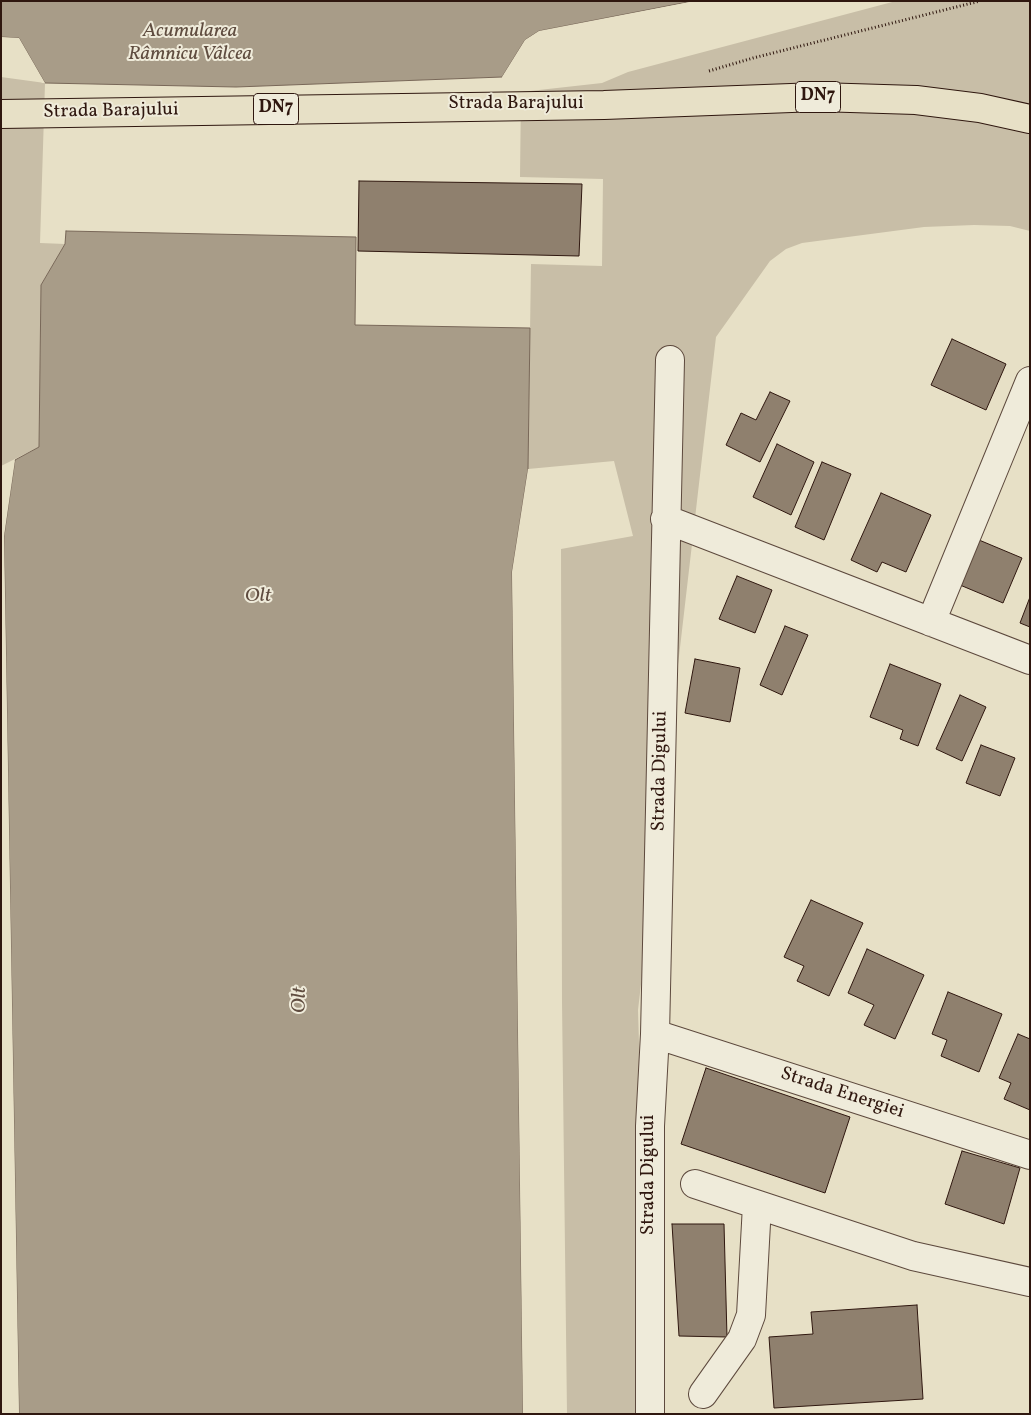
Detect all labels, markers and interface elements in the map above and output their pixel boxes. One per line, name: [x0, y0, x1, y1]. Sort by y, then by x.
water label: Acumularea Râmnicu Vâlcea: [128, 20, 252, 67]
road number: DN7: [796, 81, 840, 112]
road number: DN7: [254, 94, 298, 125]
street label: Strada Barajului: [448, 94, 584, 116]
street label: Strada Barajului: [43, 99, 179, 125]
water label: Olt: [245, 585, 271, 609]
street label: Strada Digului: [649, 710, 673, 832]
water label: Olt: [289, 987, 313, 1013]
street label: Strada Energiei: [777, 1063, 907, 1125]
street label: Strada Digului: [639, 1115, 661, 1235]

